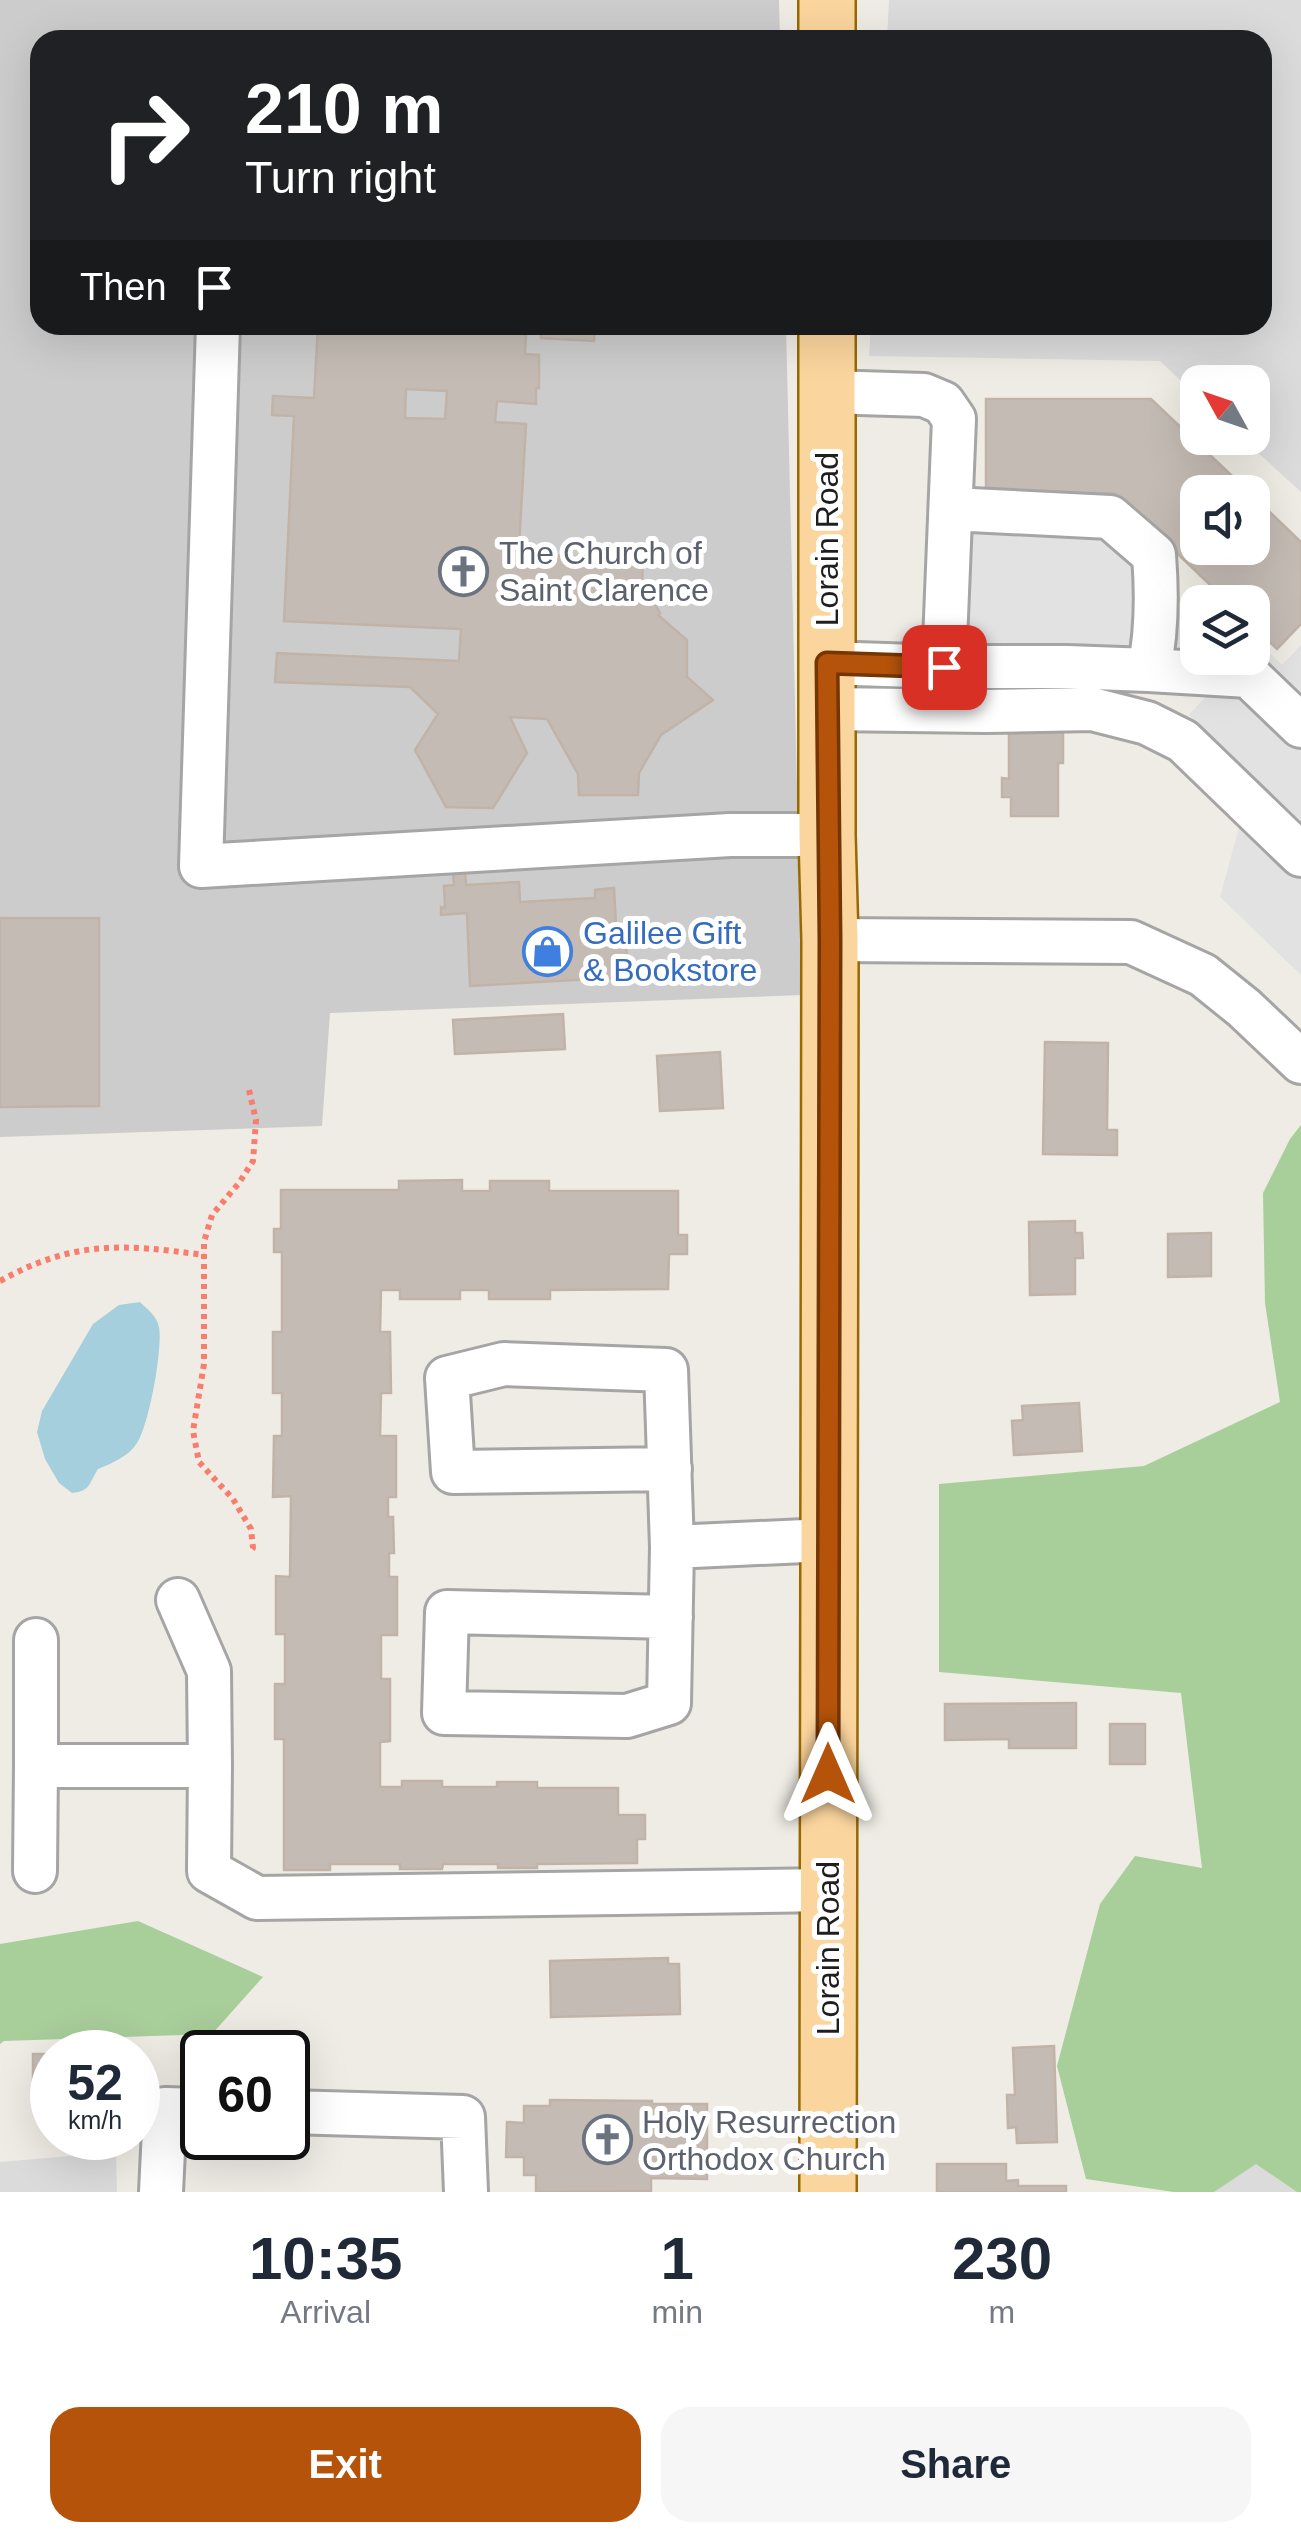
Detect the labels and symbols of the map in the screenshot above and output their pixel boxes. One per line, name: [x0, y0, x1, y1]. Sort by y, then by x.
north arrow: [1180, 365, 1270, 455]
street label: Lorain Road: [809, 452, 845, 626]
place label: The Church of Saint Clarence: [499, 535, 709, 608]
church icon: The Church of Saint Clarence: [438, 545, 490, 597]
pin: [902, 625, 987, 710]
place label: Galilee Gift & Bookstore: [583, 915, 757, 988]
shop icon: Galilee Gift & Bookstore: [522, 925, 574, 977]
position arrow: [776, 1722, 880, 1826]
street label: Lorain Road: [810, 1861, 846, 2035]
speed limit sign: 60: [180, 2030, 310, 2160]
place label: Holy Resurrection Orthodox Church: [642, 2104, 896, 2177]
church icon: Holy Resurrection Orthodox Church: [581, 2114, 633, 2166]

